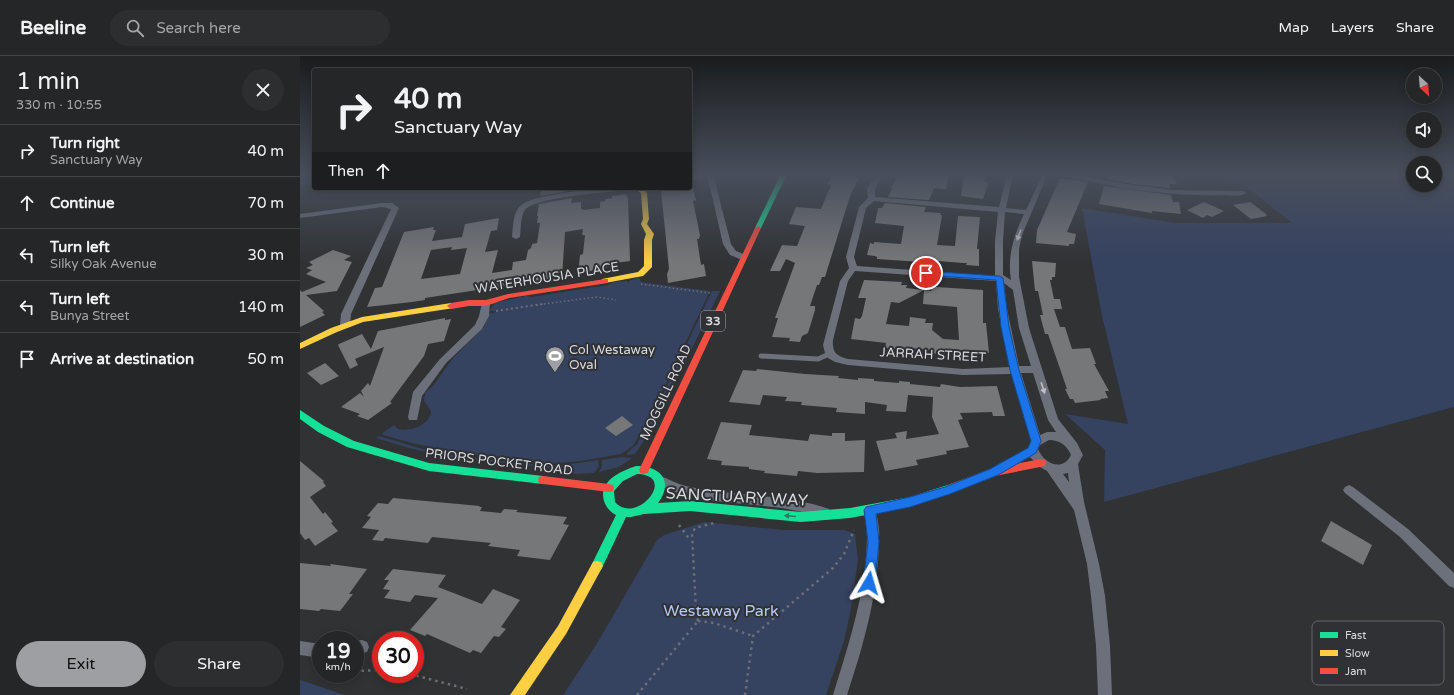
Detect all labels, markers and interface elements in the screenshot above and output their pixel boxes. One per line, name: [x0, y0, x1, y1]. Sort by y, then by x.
search box: [110, 10, 390, 46]
text: Beeline: [20, 17, 86, 39]
icon: search: [124, 17, 146, 39]
text: Search here: [156, 19, 241, 37]
text: Map: [1279, 19, 1309, 36]
text: Layers: [1331, 19, 1374, 36]
text: Share: [1396, 19, 1434, 36]
text: 1 min: [16, 67, 80, 96]
north arrow: [1406, 68, 1442, 104]
map controls: [1406, 68, 1442, 192]
button: close: [242, 69, 284, 111]
text: 40 m: [394, 82, 462, 116]
icon: right: [328, 84, 380, 136]
text: 330 m · 10:55: [16, 97, 102, 113]
button: sound: [1406, 112, 1442, 148]
text: Sanctuary Way: [394, 116, 522, 138]
text: Turn right: [50, 134, 120, 152]
icon: right: [16, 140, 38, 162]
text: 40 m: [247, 142, 284, 160]
text: Sanctuary Way: [50, 152, 142, 168]
button: search: [1406, 156, 1442, 192]
icon: ahead: [372, 160, 394, 182]
text: Then: [328, 162, 364, 180]
icon: ahead: [16, 192, 38, 214]
text: Continue: [50, 194, 114, 212]
text: 70 m: [247, 194, 284, 212]
one-way arrow: [1015, 229, 1021, 241]
text: Turn left: [50, 238, 110, 256]
icon: left: [16, 244, 38, 266]
text: 30 m: [247, 246, 284, 264]
text: Silky Oak Avenue: [50, 256, 157, 272]
pin: [909, 256, 943, 290]
street label: WATERHOUSIA PLACE: [474, 259, 620, 297]
icon: arrive: [915, 262, 937, 284]
text: Turn left: [50, 290, 110, 308]
icon: left: [16, 296, 38, 318]
text: 140 m: [238, 298, 284, 316]
text: Bunya Street: [50, 308, 129, 324]
road number: 33: [701, 311, 725, 331]
place label: Col Westaway Oval: [569, 342, 655, 373]
street label: MOGGILL ROAD: [637, 342, 695, 443]
street label: JARRAH STREET: [879, 344, 987, 366]
sports icon: Col Westaway Oval: [544, 345, 566, 373]
icon: arrive: [16, 348, 38, 370]
text: Arrive at destination: [50, 350, 194, 368]
text: 50 m: [247, 350, 284, 368]
one-way arrow: [1040, 383, 1046, 395]
street label: PRIORS POCKET ROAD: [424, 445, 574, 479]
street label: SANCTUARY WAY: [665, 483, 809, 511]
one-way arrow: [784, 513, 796, 520]
position arrow: [848, 562, 890, 604]
park label: Westaway Park: [663, 601, 779, 621]
legend: [1312, 621, 1444, 685]
text: Fast: [1345, 629, 1366, 642]
speed limit sign: 30: [372, 631, 424, 683]
text: 19: [325, 640, 351, 664]
button: Exit: [16, 641, 146, 687]
button: Share: [154, 641, 284, 687]
text: Slow: [1345, 647, 1370, 660]
text: km/h: [325, 661, 351, 673]
text: Jam: [1345, 665, 1366, 678]

